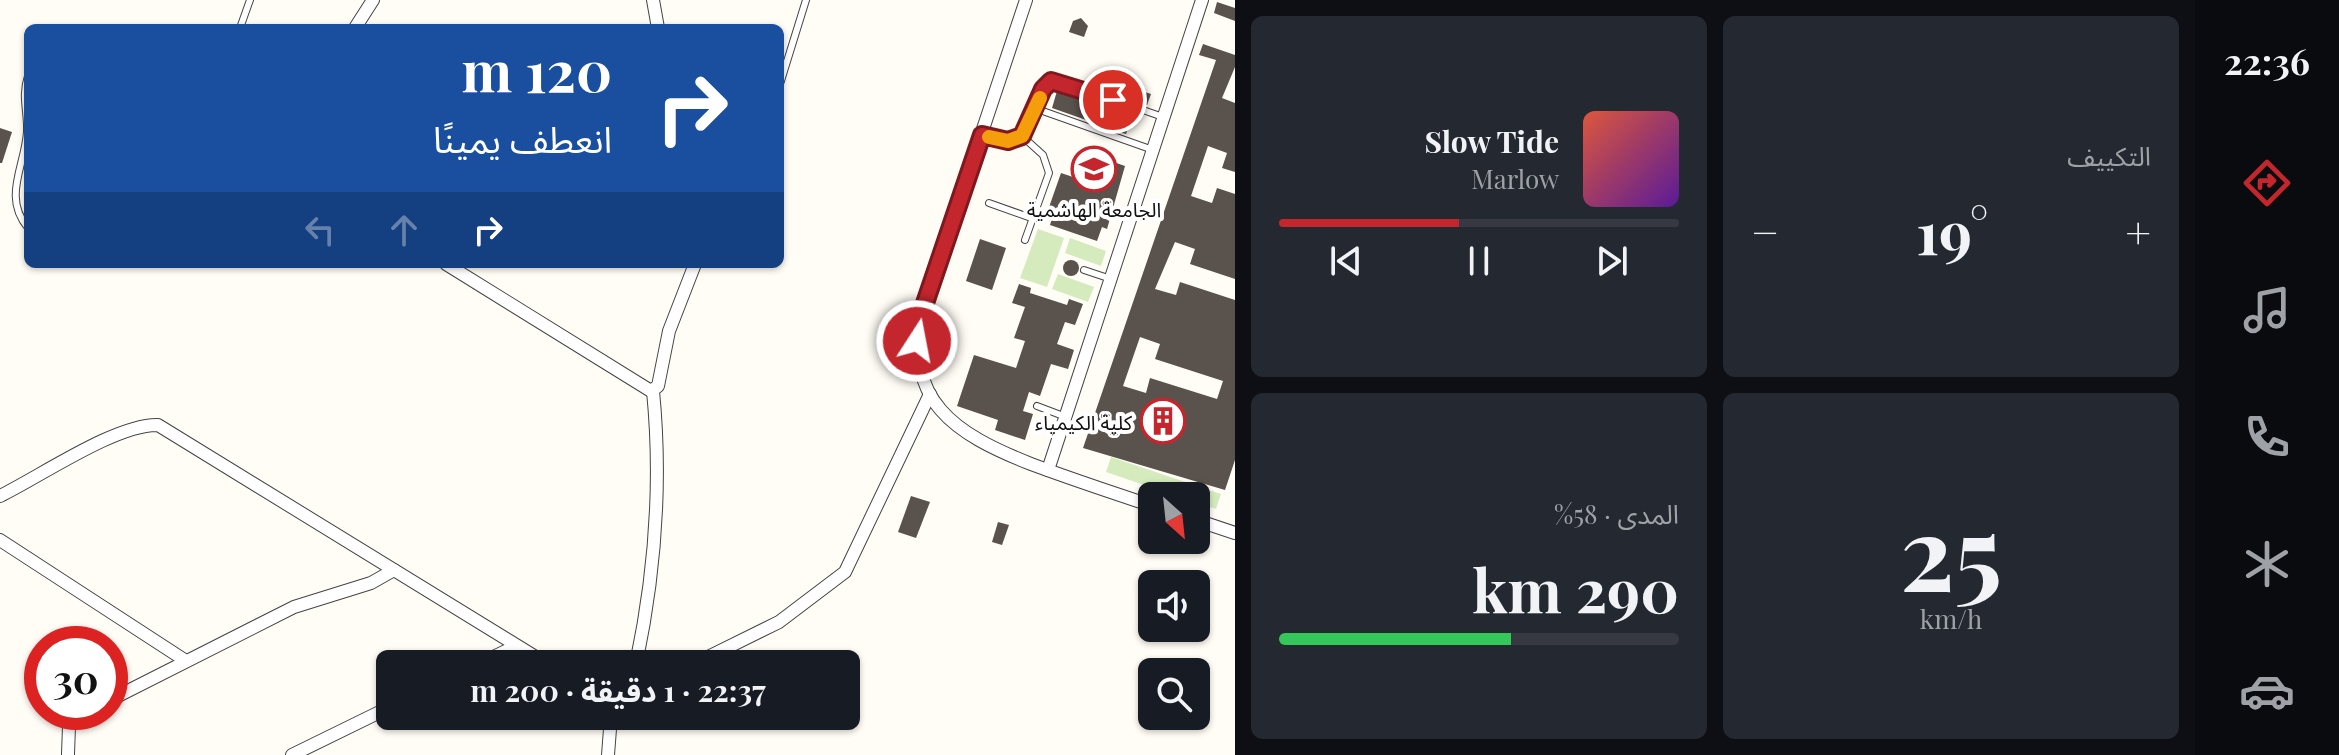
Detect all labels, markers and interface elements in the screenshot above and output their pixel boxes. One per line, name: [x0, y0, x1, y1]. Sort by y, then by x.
text: 120 m: [461, 32, 612, 107]
text: 22:36: [2224, 36, 2310, 84]
icon: right: [640, 56, 744, 160]
pin: [1079, 66, 1147, 134]
icon: arrive: [1091, 78, 1135, 122]
text: انعطف يمينًا: [433, 114, 612, 162]
text: Slow Tide: [1424, 121, 1559, 161]
text: التكييف: [2067, 138, 2151, 173]
school or university icon: الجامعة الهاشمية: [1070, 145, 1118, 193]
icon: directions: [2239, 155, 2295, 211]
text: Marlow: [1471, 161, 1559, 196]
text: 19°: [1916, 190, 1989, 270]
place label: الجامعة الهاشمية: [1027, 195, 1161, 222]
text: −: [1751, 201, 1779, 260]
text: +: [2125, 201, 2151, 260]
icon: left: [298, 208, 342, 252]
icon: ahead: [382, 208, 426, 252]
icon: right: [466, 208, 510, 252]
icon: previous: [1324, 239, 1368, 283]
icon: pause: [1457, 239, 1501, 283]
icon: next: [1590, 239, 1634, 283]
icon: music: [2239, 282, 2295, 338]
position arrow: [875, 299, 959, 383]
building icon: كلية الكيمياء: [1139, 397, 1187, 445]
place label: كلية الكيمياء: [1035, 408, 1133, 435]
icon: phone: [2239, 409, 2295, 465]
text: 25: [1900, 479, 2002, 618]
north arrow: [1138, 482, 1210, 554]
map controls: [1138, 482, 1210, 730]
text: المدى · 58%: [1554, 496, 1679, 531]
icon: climate: [2239, 536, 2295, 592]
text: 290 km: [1472, 548, 1679, 628]
button: sound: [1138, 570, 1210, 642]
text: km/h: [1920, 601, 1982, 636]
speed limit sign: 30: [24, 626, 128, 730]
button: search: [1138, 658, 1210, 730]
icon: car: [2239, 663, 2295, 719]
text: 22:37 · 1 دقيقة · 200 m: [470, 670, 766, 710]

